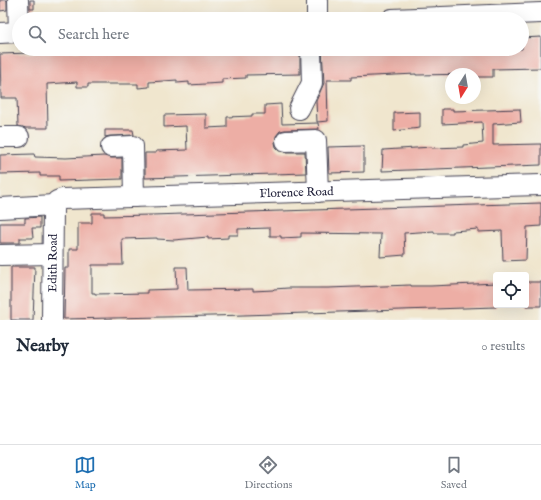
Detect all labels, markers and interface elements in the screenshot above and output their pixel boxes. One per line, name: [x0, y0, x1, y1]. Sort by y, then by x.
search box: [12, 12, 529, 56]
icon: search: [26, 23, 48, 45]
text: Search here: [58, 25, 129, 44]
north arrow: [445, 68, 481, 104]
street label: Florence Road: [259, 184, 334, 201]
street label: Edith Road: [45, 233, 60, 292]
map controls: [493, 272, 529, 308]
button: locate: [493, 272, 529, 308]
text: Nearby: [16, 336, 69, 357]
text: 0 results: [481, 338, 525, 355]
tab: Map: [74, 454, 96, 492]
tab: Directions: [245, 454, 292, 492]
tab: Saved: [441, 454, 467, 492]

